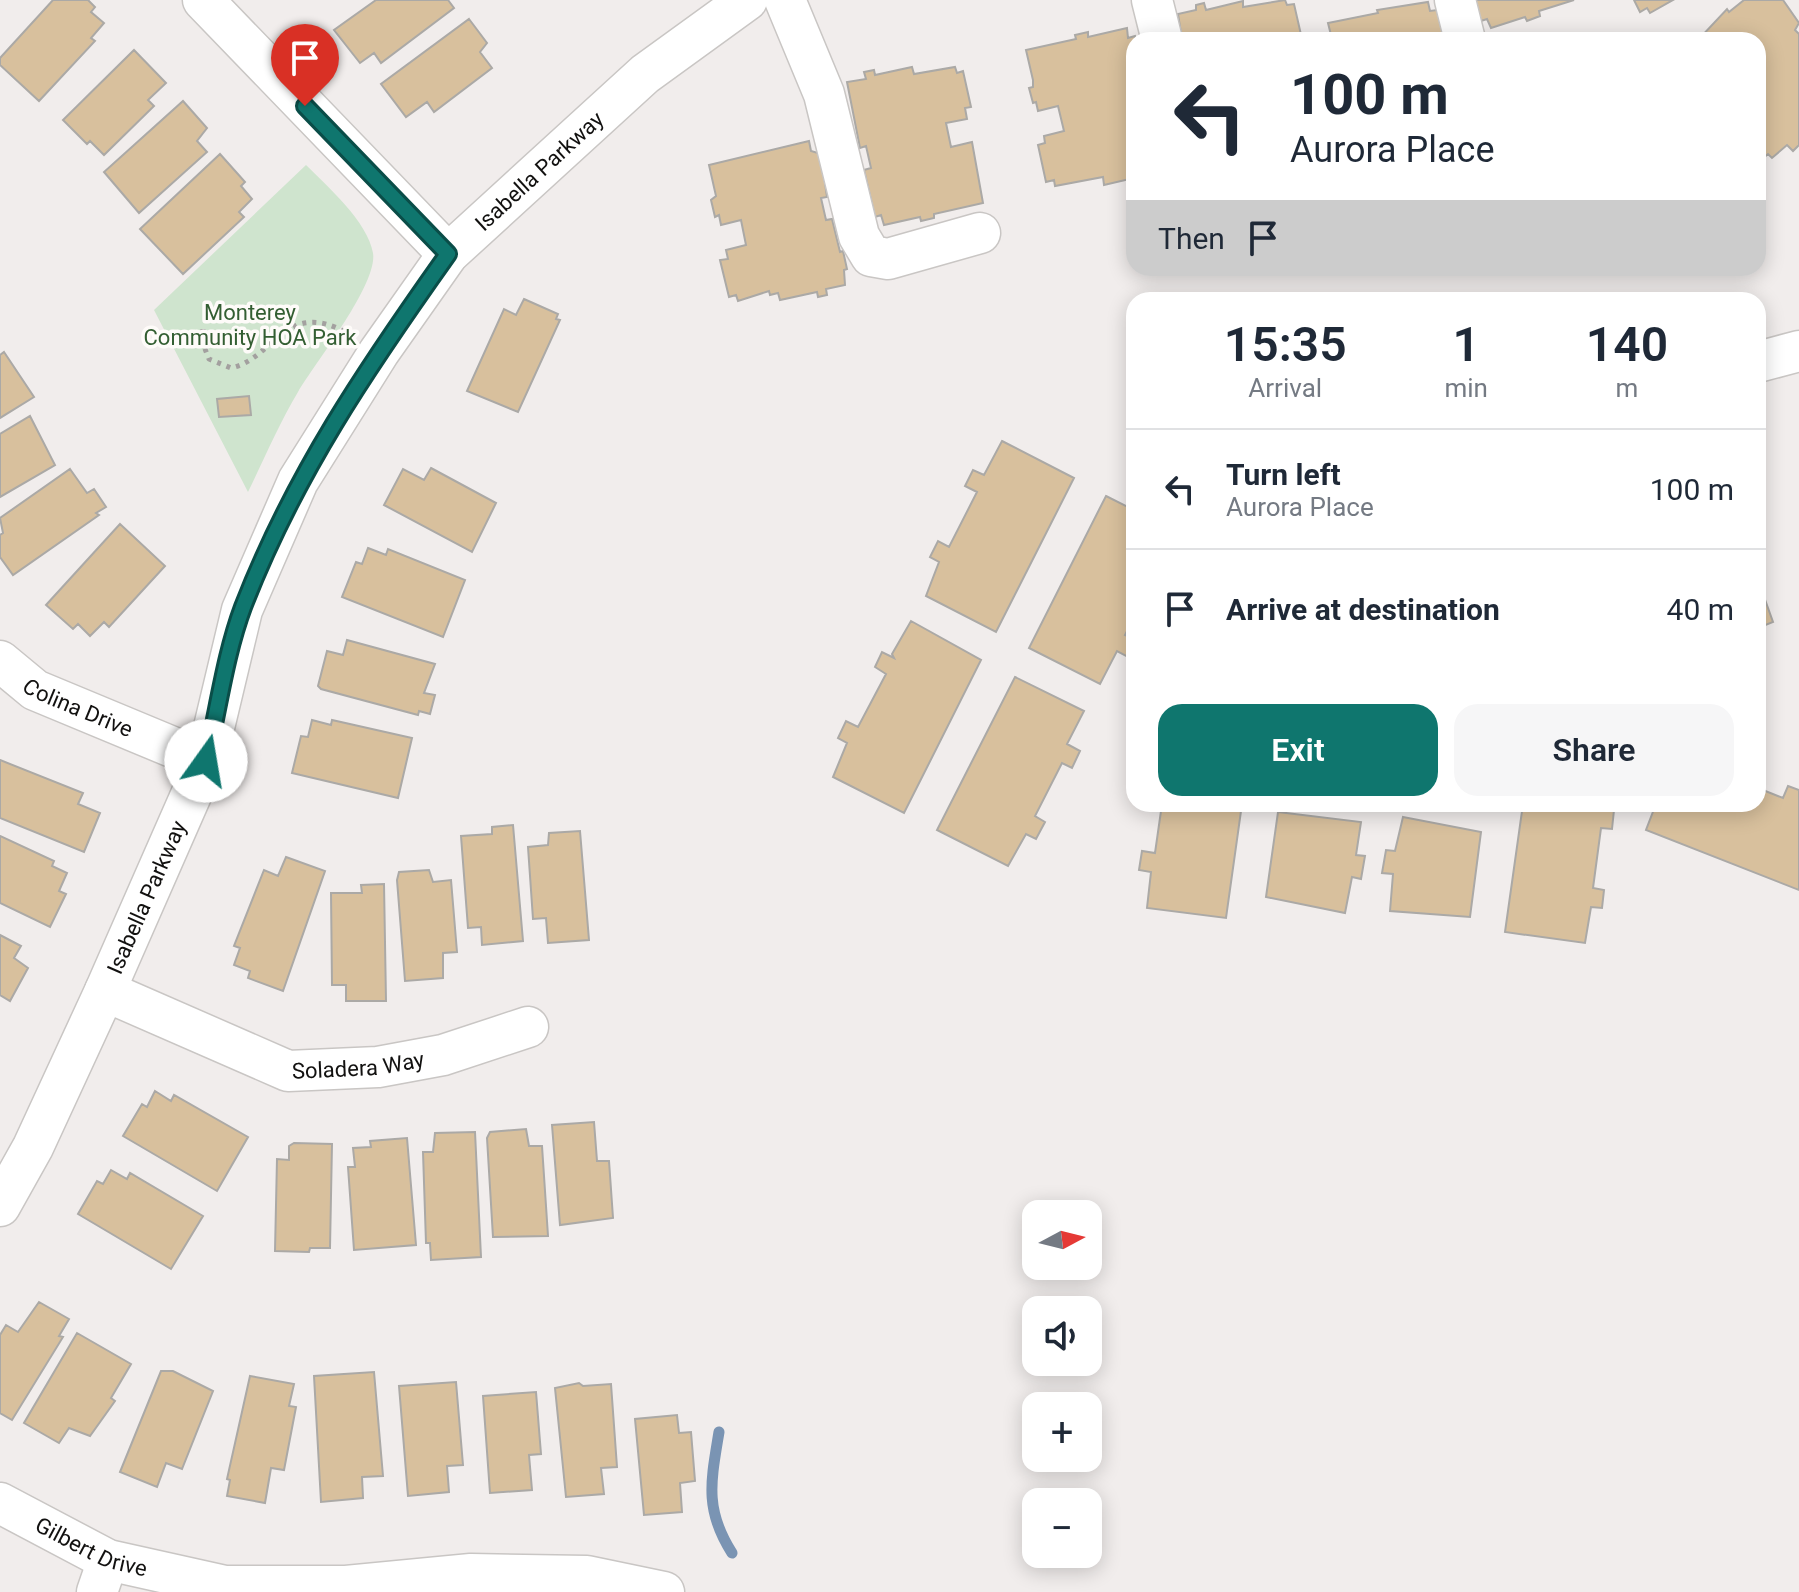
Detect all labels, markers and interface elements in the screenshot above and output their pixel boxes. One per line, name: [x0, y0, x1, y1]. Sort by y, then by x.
pin: [271, 24, 339, 106]
icon: arrive: [283, 36, 327, 80]
text: 100 m: [1290, 62, 1449, 128]
icon: left: [1158, 64, 1262, 168]
street label: Isabella Parkway: [470, 106, 609, 236]
text: Aurora Place: [1290, 129, 1495, 171]
icon: arrive: [1241, 216, 1285, 260]
text: Then: [1158, 221, 1225, 256]
park label: Monterey Community HOA Park: [144, 300, 357, 350]
text: 15:35: [1224, 316, 1347, 373]
text: 1: [1453, 316, 1480, 373]
text: 140: [1586, 316, 1668, 373]
text: Arrival: [1248, 373, 1322, 403]
text: min: [1444, 373, 1488, 403]
text: m: [1616, 373, 1638, 403]
text: Turn left: [1226, 457, 1341, 492]
icon: left: [1158, 467, 1202, 511]
text: 100 m: [1650, 472, 1734, 507]
text: Aurora Place: [1226, 492, 1374, 522]
icon: arrive: [1158, 587, 1202, 631]
text: Arrive at destination: [1226, 592, 1500, 627]
text: 40 m: [1667, 592, 1734, 627]
street label: Colina Drive: [18, 673, 136, 742]
button: Exit: [1158, 704, 1438, 796]
button: Share: [1454, 704, 1734, 796]
position arrow: [164, 719, 248, 803]
street label: Isabella Parkway: [102, 816, 191, 978]
street label: Soladera Way: [291, 1047, 427, 1084]
north arrow: [1022, 1200, 1102, 1280]
map controls: [1022, 1200, 1102, 1568]
button: sound: [1022, 1296, 1102, 1376]
button: +: [1022, 1392, 1102, 1472]
button: −: [1022, 1488, 1102, 1568]
street label: Gilbert Drive: [31, 1512, 149, 1581]

